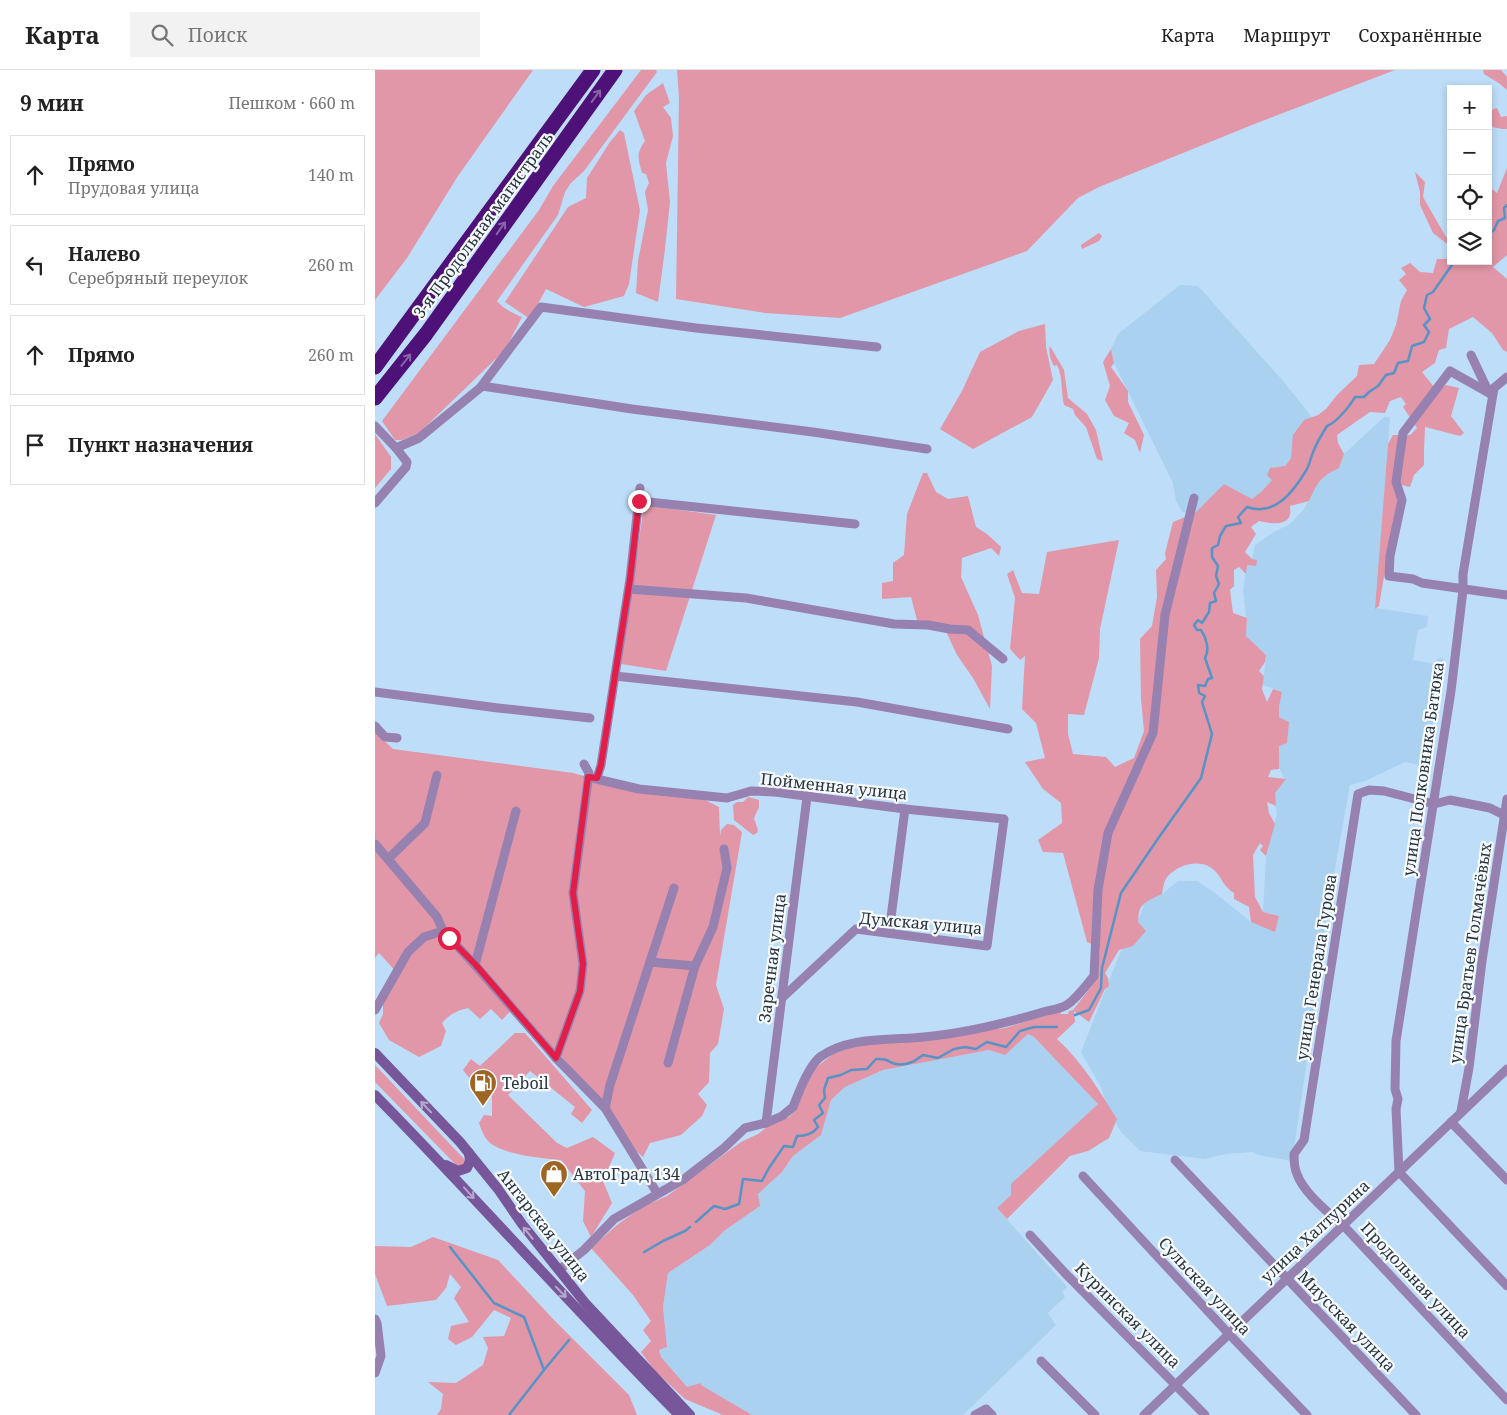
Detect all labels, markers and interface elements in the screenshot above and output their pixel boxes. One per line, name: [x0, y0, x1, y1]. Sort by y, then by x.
search box: [130, 12, 480, 57]
text: Карта: [25, 18, 100, 51]
icon: search: [148, 21, 176, 49]
text: Поиск: [188, 22, 247, 48]
text: Карта: [1161, 23, 1215, 47]
text: Маршрут: [1243, 23, 1330, 47]
text: Сохранённые: [1358, 23, 1482, 47]
map controls: [1447, 85, 1492, 265]
button: +: [1447, 85, 1492, 130]
text: 9 мин: [20, 89, 84, 117]
one-way arrow: [591, 90, 601, 104]
text: Пешком · 660 m: [228, 92, 355, 114]
street label: 3-я Продольная магистраль: [408, 127, 558, 322]
button: −: [1447, 130, 1492, 175]
text: Прямо: [68, 151, 135, 177]
icon: ahead: [21, 161, 49, 189]
text: 140 m: [308, 164, 354, 186]
button: locate: [1447, 175, 1492, 220]
text: Прудовая улица: [68, 177, 200, 199]
button: layers: [1447, 220, 1492, 265]
one-way arrow: [496, 221, 506, 235]
text: Налево: [68, 241, 140, 267]
icon: left: [21, 251, 49, 279]
text: 260 m: [308, 254, 354, 276]
text: Серебряный переулок: [68, 267, 248, 289]
icon: ahead: [21, 341, 49, 369]
text: Прямо: [68, 342, 135, 368]
text: 260 m: [308, 344, 354, 366]
one-way arrow: [401, 353, 411, 367]
icon: arrive: [21, 431, 49, 459]
text: Пункт назначения: [68, 432, 253, 458]
route end: [628, 490, 651, 513]
street label: улица Полковника Батюка: [1397, 660, 1449, 878]
street label: Пойменная улица: [759, 767, 909, 805]
street label: улица Братьев Толмачёвых: [1444, 840, 1497, 1065]
street label: улица Генерала Гурова: [1290, 872, 1342, 1062]
street label: Заречная улица: [753, 892, 791, 1024]
street label: Думская улица: [859, 907, 983, 939]
route start: [438, 927, 461, 950]
fuel station icon: Teboil: [468, 1068, 498, 1107]
place label: Teboil: [502, 1072, 549, 1094]
one-way arrow: [420, 1100, 432, 1113]
shop icon: АвтоГрад 134: [539, 1159, 569, 1198]
place label: АвтоГрад 134: [573, 1163, 680, 1185]
street label: Ангарская улица: [493, 1164, 595, 1286]
street label: улица Халтурина: [1256, 1175, 1374, 1287]
one-way arrow: [463, 1187, 475, 1200]
street label: Продольная улица: [1356, 1217, 1476, 1343]
one-way arrow: [523, 1226, 534, 1239]
street label: Сульская улица: [1154, 1232, 1256, 1340]
street label: Куринская улица: [1070, 1257, 1186, 1373]
street label: Миусская улица: [1293, 1266, 1401, 1376]
one-way arrow: [554, 1285, 566, 1297]

